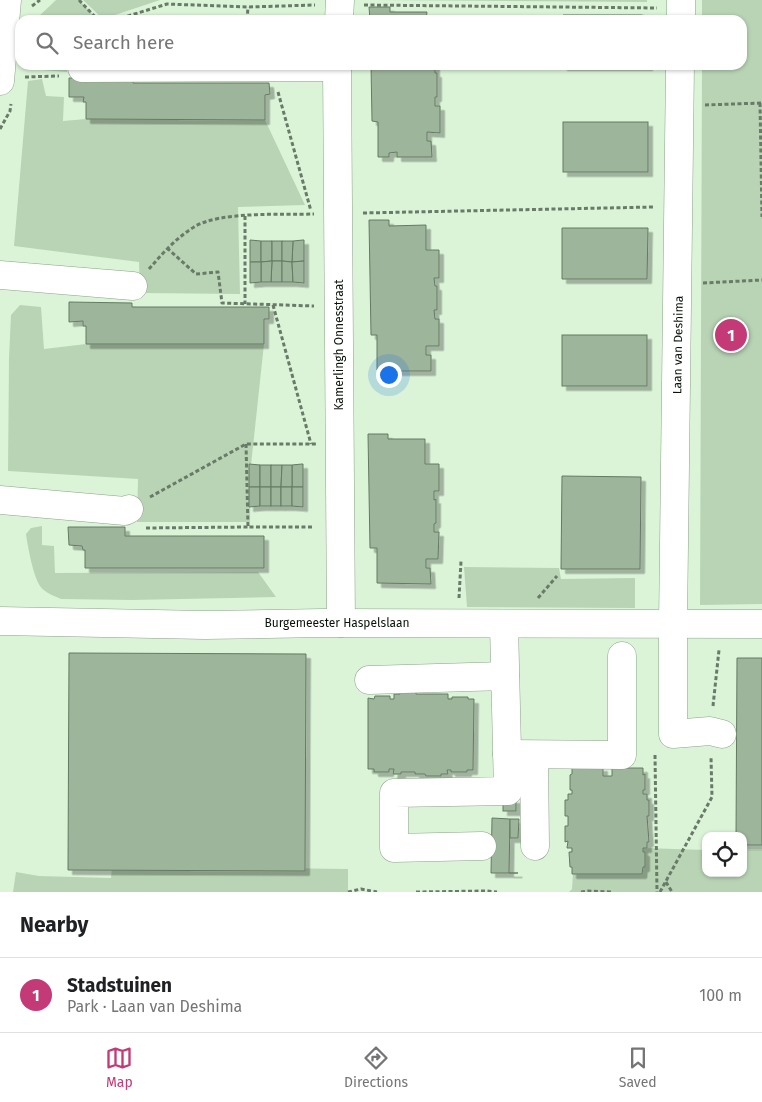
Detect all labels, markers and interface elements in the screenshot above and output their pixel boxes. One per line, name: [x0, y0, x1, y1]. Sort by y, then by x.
search box: [15, 15, 747, 70]
icon: search: [33, 29, 61, 57]
text: Search here: [73, 31, 174, 54]
street label: Kamerlingh Onnesstraat: [332, 279, 346, 411]
street label: Laan van Deshima: [670, 296, 686, 394]
pin: 1: [715, 316, 747, 354]
your location: [376, 362, 402, 388]
street label: Burgemeester Haspelslaan: [264, 616, 410, 630]
map controls: [702, 832, 747, 877]
button: locate: [702, 832, 747, 877]
text: Nearby: [20, 912, 88, 938]
text: Stadstuinen: [67, 974, 172, 997]
text: 1: [32, 986, 40, 1005]
text: 100 m: [699, 986, 742, 1005]
text: Park · Laan van Deshima: [67, 997, 242, 1016]
tab: Map: [105, 1044, 133, 1091]
tab: Directions: [344, 1044, 408, 1091]
tab: Saved: [619, 1044, 657, 1091]

